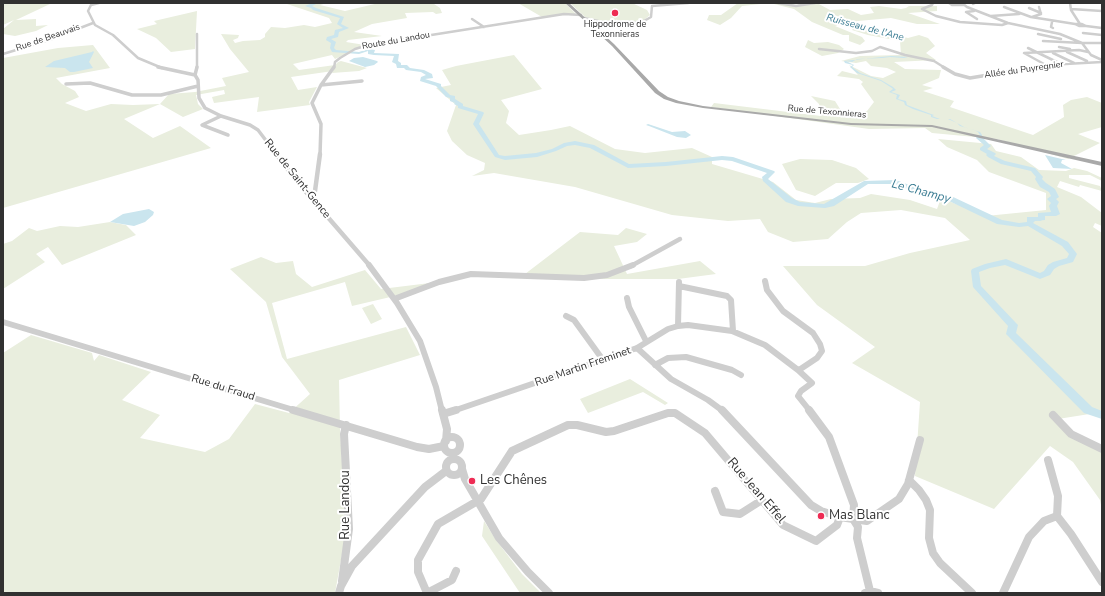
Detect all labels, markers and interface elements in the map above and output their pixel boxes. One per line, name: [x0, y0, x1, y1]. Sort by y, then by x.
marker: Hippodrome de Texonnieras: [610, 8, 620, 18]
water label: Ruisseau de l'Ane: [825, 12, 905, 44]
place label: Hippodrome de Texonnieras: [584, 20, 646, 41]
street label: Rue de Beauvais: [15, 22, 81, 54]
street label: Route du Landou: [361, 30, 431, 52]
street label: Allée du Puyregnier: [984, 59, 1064, 81]
street label: Rue de Texonnieras: [787, 103, 867, 121]
street label: Rue de Saint-Gence: [261, 137, 333, 221]
water label: Le Champy: [890, 177, 952, 207]
street label: Rue Martin Freminet: [533, 344, 633, 390]
street label: Rue du Fraud: [190, 372, 256, 404]
street label: Rue Jean Effel: [723, 455, 789, 527]
street label: Rue Landou: [338, 470, 354, 540]
place label: Les Chênes: [480, 473, 547, 489]
marker: Les Chênes: [467, 476, 477, 486]
place label: Mas Blanc: [829, 508, 890, 524]
marker: Mas Blanc: [816, 511, 826, 521]

